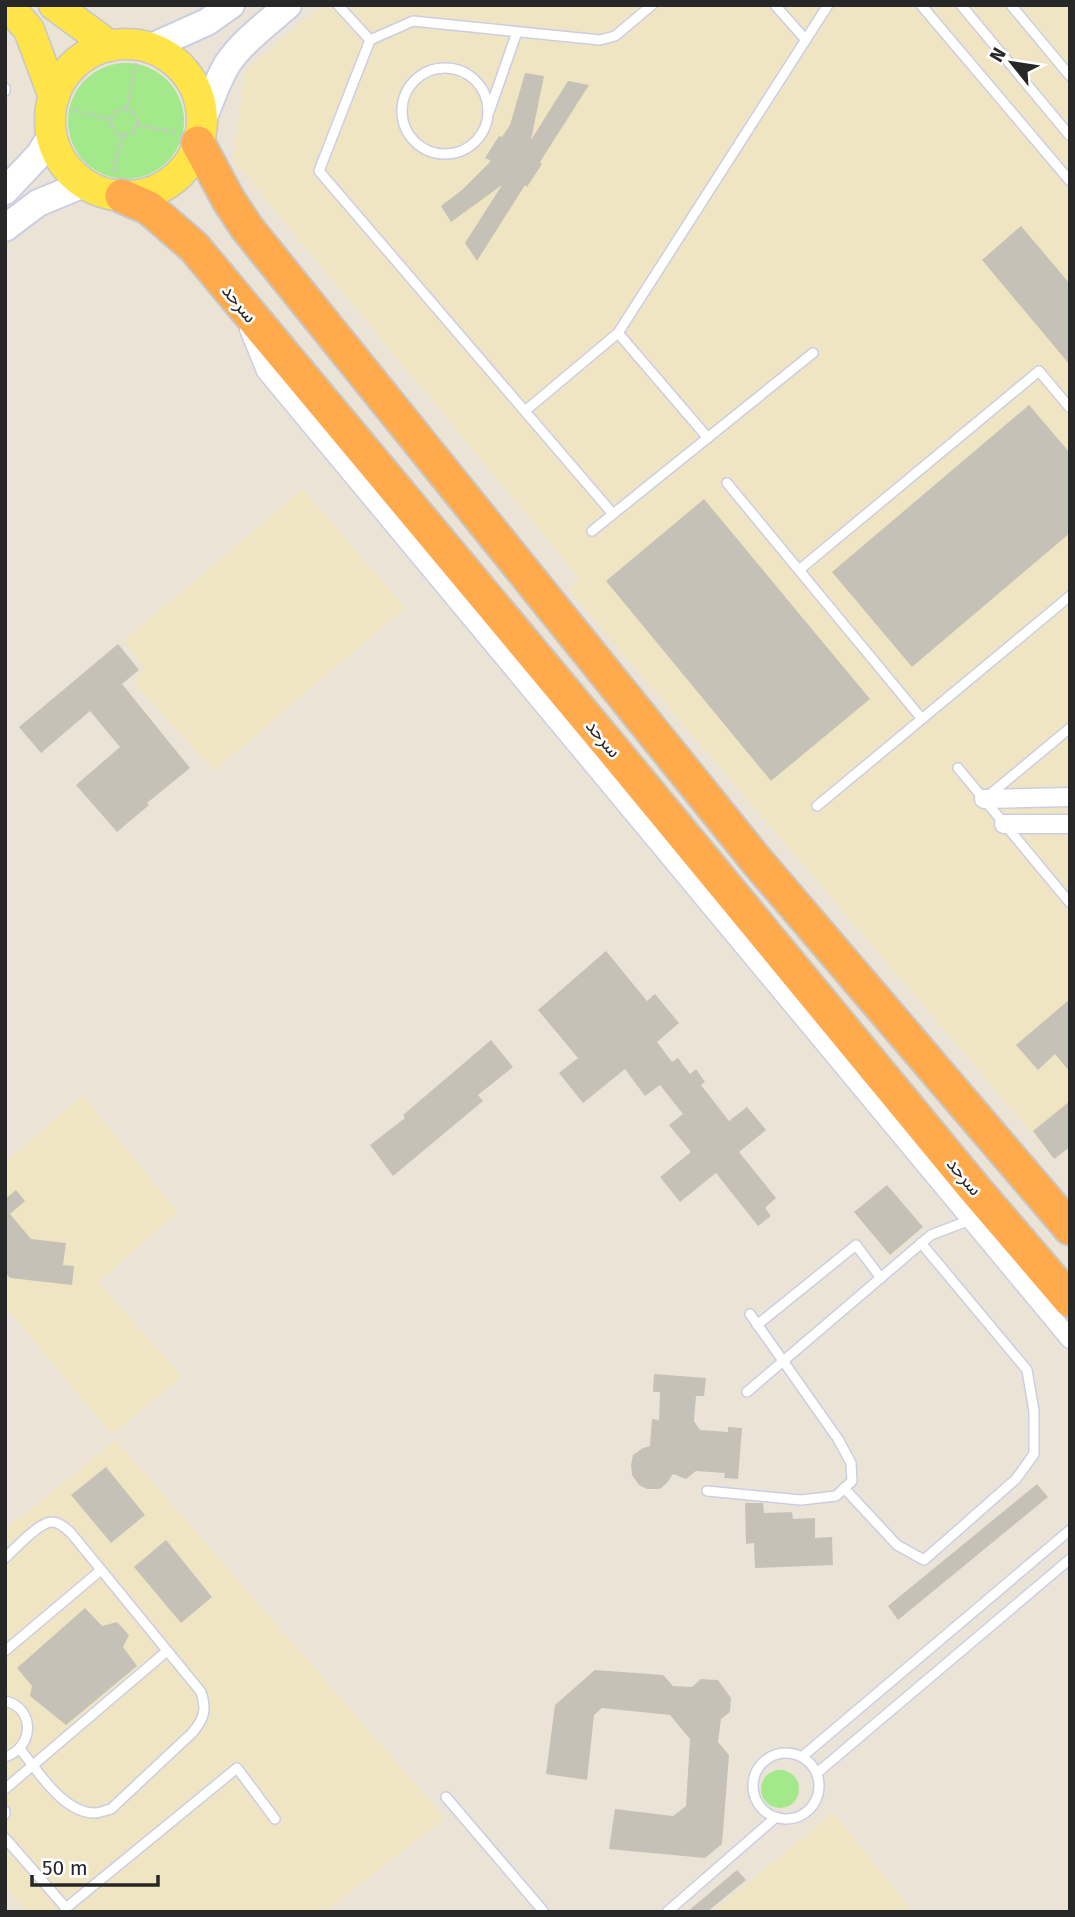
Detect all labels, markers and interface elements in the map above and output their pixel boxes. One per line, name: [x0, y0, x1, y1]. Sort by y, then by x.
north arrow: [977, 28, 1047, 98]
text: N: [985, 44, 1011, 66]
street label: سرحد: [217, 279, 262, 327]
street label: سرحد: [581, 714, 626, 762]
street label: سرحد: [942, 1152, 987, 1200]
scale bar: [32, 1843, 158, 1887]
text: 50 m: [42, 1855, 88, 1881]

